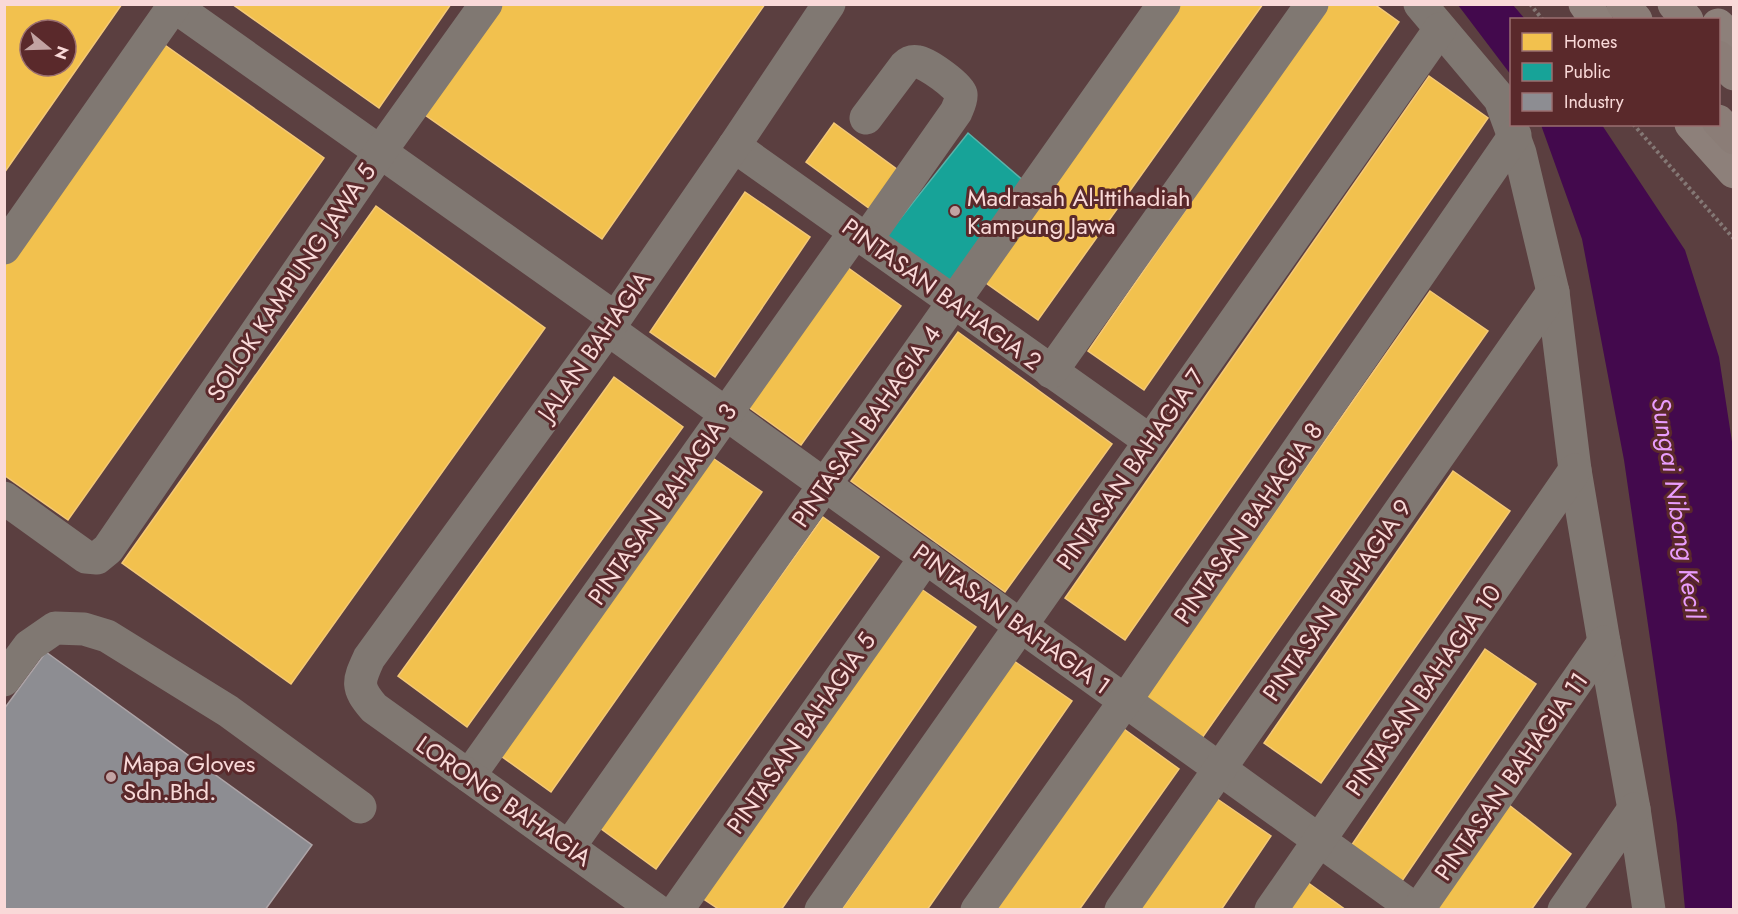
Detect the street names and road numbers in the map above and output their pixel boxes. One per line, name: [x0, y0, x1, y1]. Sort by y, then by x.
street label: SOLOK KAMPUNG JAWA 5: [198, 156, 384, 408]
street label: PINTASAN BAHAGIA 2: [835, 209, 1049, 379]
street label: JALAN BAHAGIA: [527, 264, 659, 431]
street label: PINTASAN BAHAGIA 4: [783, 318, 949, 534]
street label: PINTASAN BAHAGIA 7: [1047, 361, 1213, 577]
street label: PINTASAN BAHAGIA 3: [579, 396, 745, 612]
street label: PINTASAN BAHAGIA 8: [1165, 415, 1331, 631]
street label: PINTASAN BAHAGIA 9: [1254, 492, 1420, 708]
street label: PINTASAN BAHAGIA 1: [906, 535, 1118, 703]
street label: PINTASAN BAHAGIA 10: [1337, 577, 1509, 803]
street label: PINTASAN BAHAGIA 5: [718, 625, 884, 841]
street label: PINTASAN BAHAGIA 11: [1426, 665, 1596, 887]
street label: LORONG BAHAGIA: [409, 727, 599, 875]

